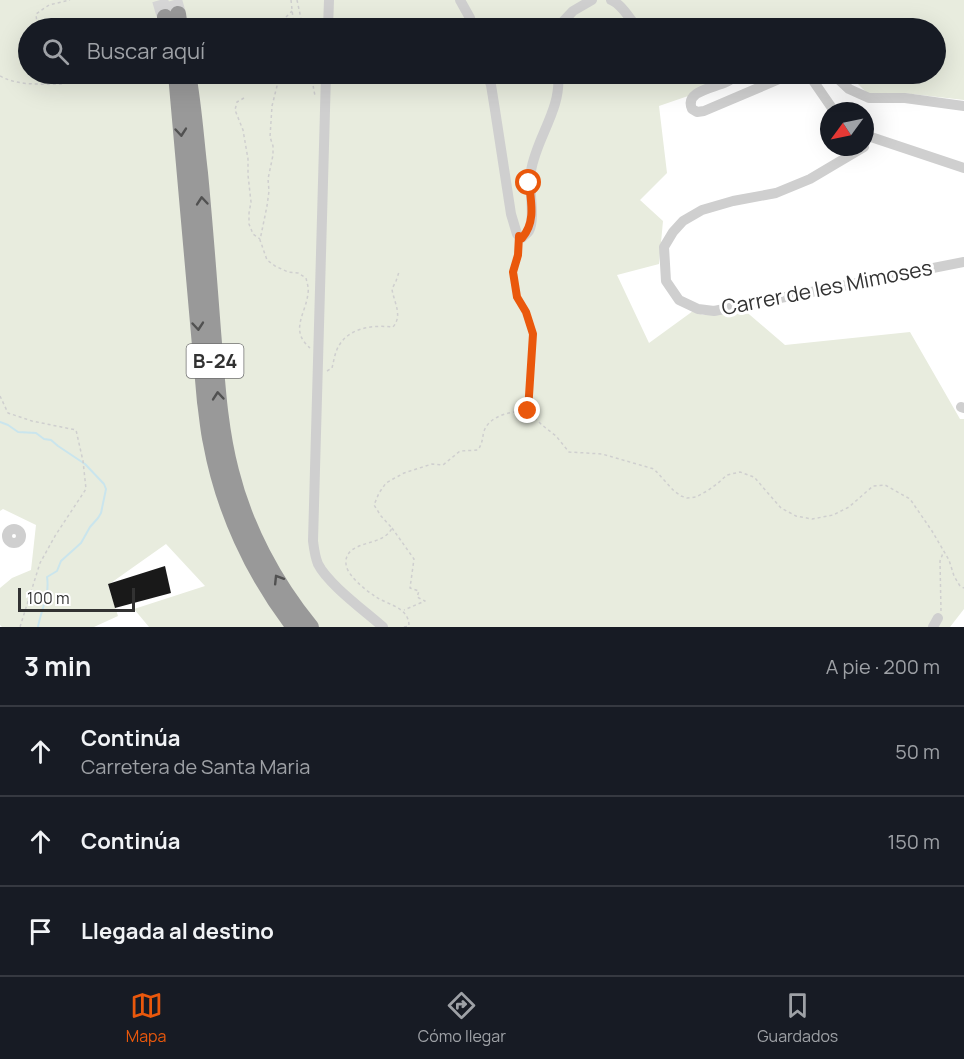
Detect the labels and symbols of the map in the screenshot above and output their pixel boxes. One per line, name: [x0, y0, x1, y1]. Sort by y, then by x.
north arrow: [820, 102, 874, 156]
one-way arrow: [174, 127, 187, 136]
route start: [515, 169, 541, 195]
one-way arrow: [196, 197, 209, 206]
street label: Carrer de les Mimoses: [719, 253, 934, 321]
one-way arrow: [191, 321, 204, 330]
road number: B-24: [186, 344, 244, 378]
one-way arrow: [212, 391, 225, 400]
route end: [514, 397, 540, 423]
one-way arrow: [273, 575, 285, 585]
scale bar: [18, 585, 135, 612]

